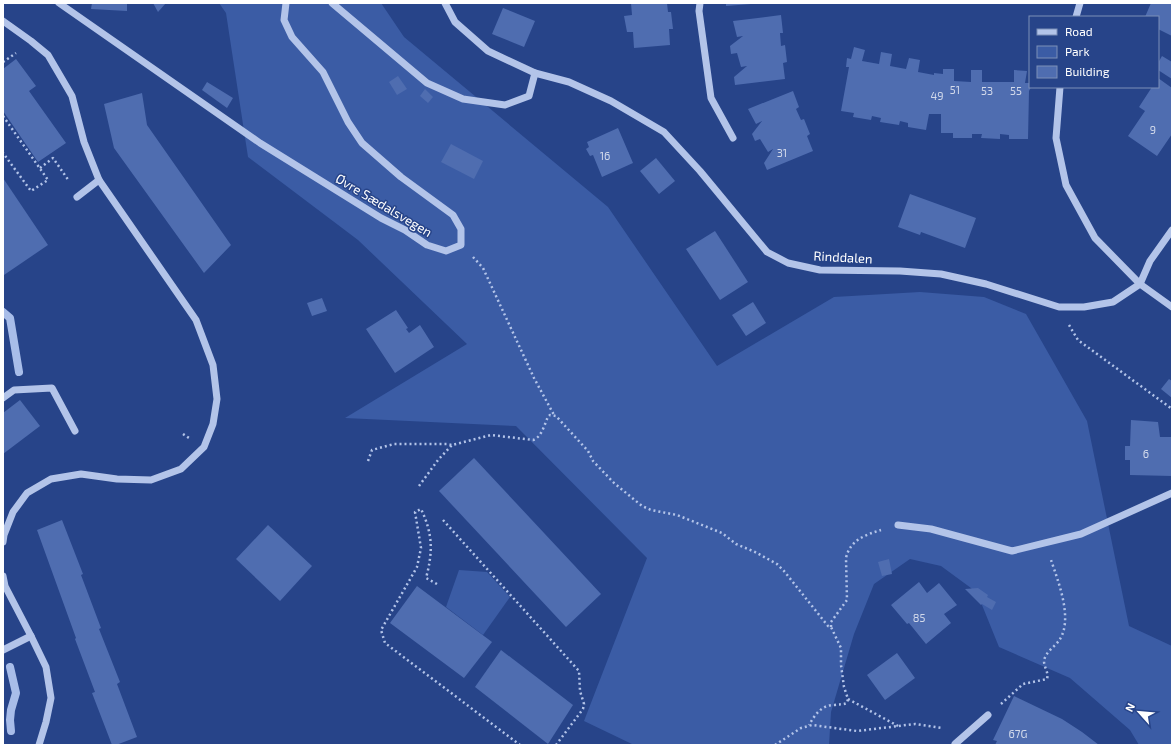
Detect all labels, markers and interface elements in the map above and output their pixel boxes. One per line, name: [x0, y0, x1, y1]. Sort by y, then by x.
legend: [1029, 16, 1159, 88]
text: Road: [1065, 24, 1093, 38]
text: Park: [1065, 44, 1090, 58]
text: Building: [1065, 64, 1110, 78]
house number: 51: [950, 83, 960, 96]
house number: 53: [981, 84, 993, 97]
house number: 55: [1010, 84, 1022, 97]
house number: 49: [930, 89, 944, 102]
house number: 9: [1150, 123, 1156, 136]
house number: 31: [777, 146, 787, 159]
house number: 16: [600, 149, 610, 162]
street label: Øvre Sædalsvegen: [333, 170, 435, 240]
street label: Rinddalen: [813, 247, 873, 267]
house number: 6: [1143, 447, 1149, 460]
house number: 85: [913, 611, 925, 624]
north arrow: [1119, 692, 1159, 732]
text: N: [1122, 701, 1137, 714]
house number: 67G: [1009, 727, 1028, 740]

